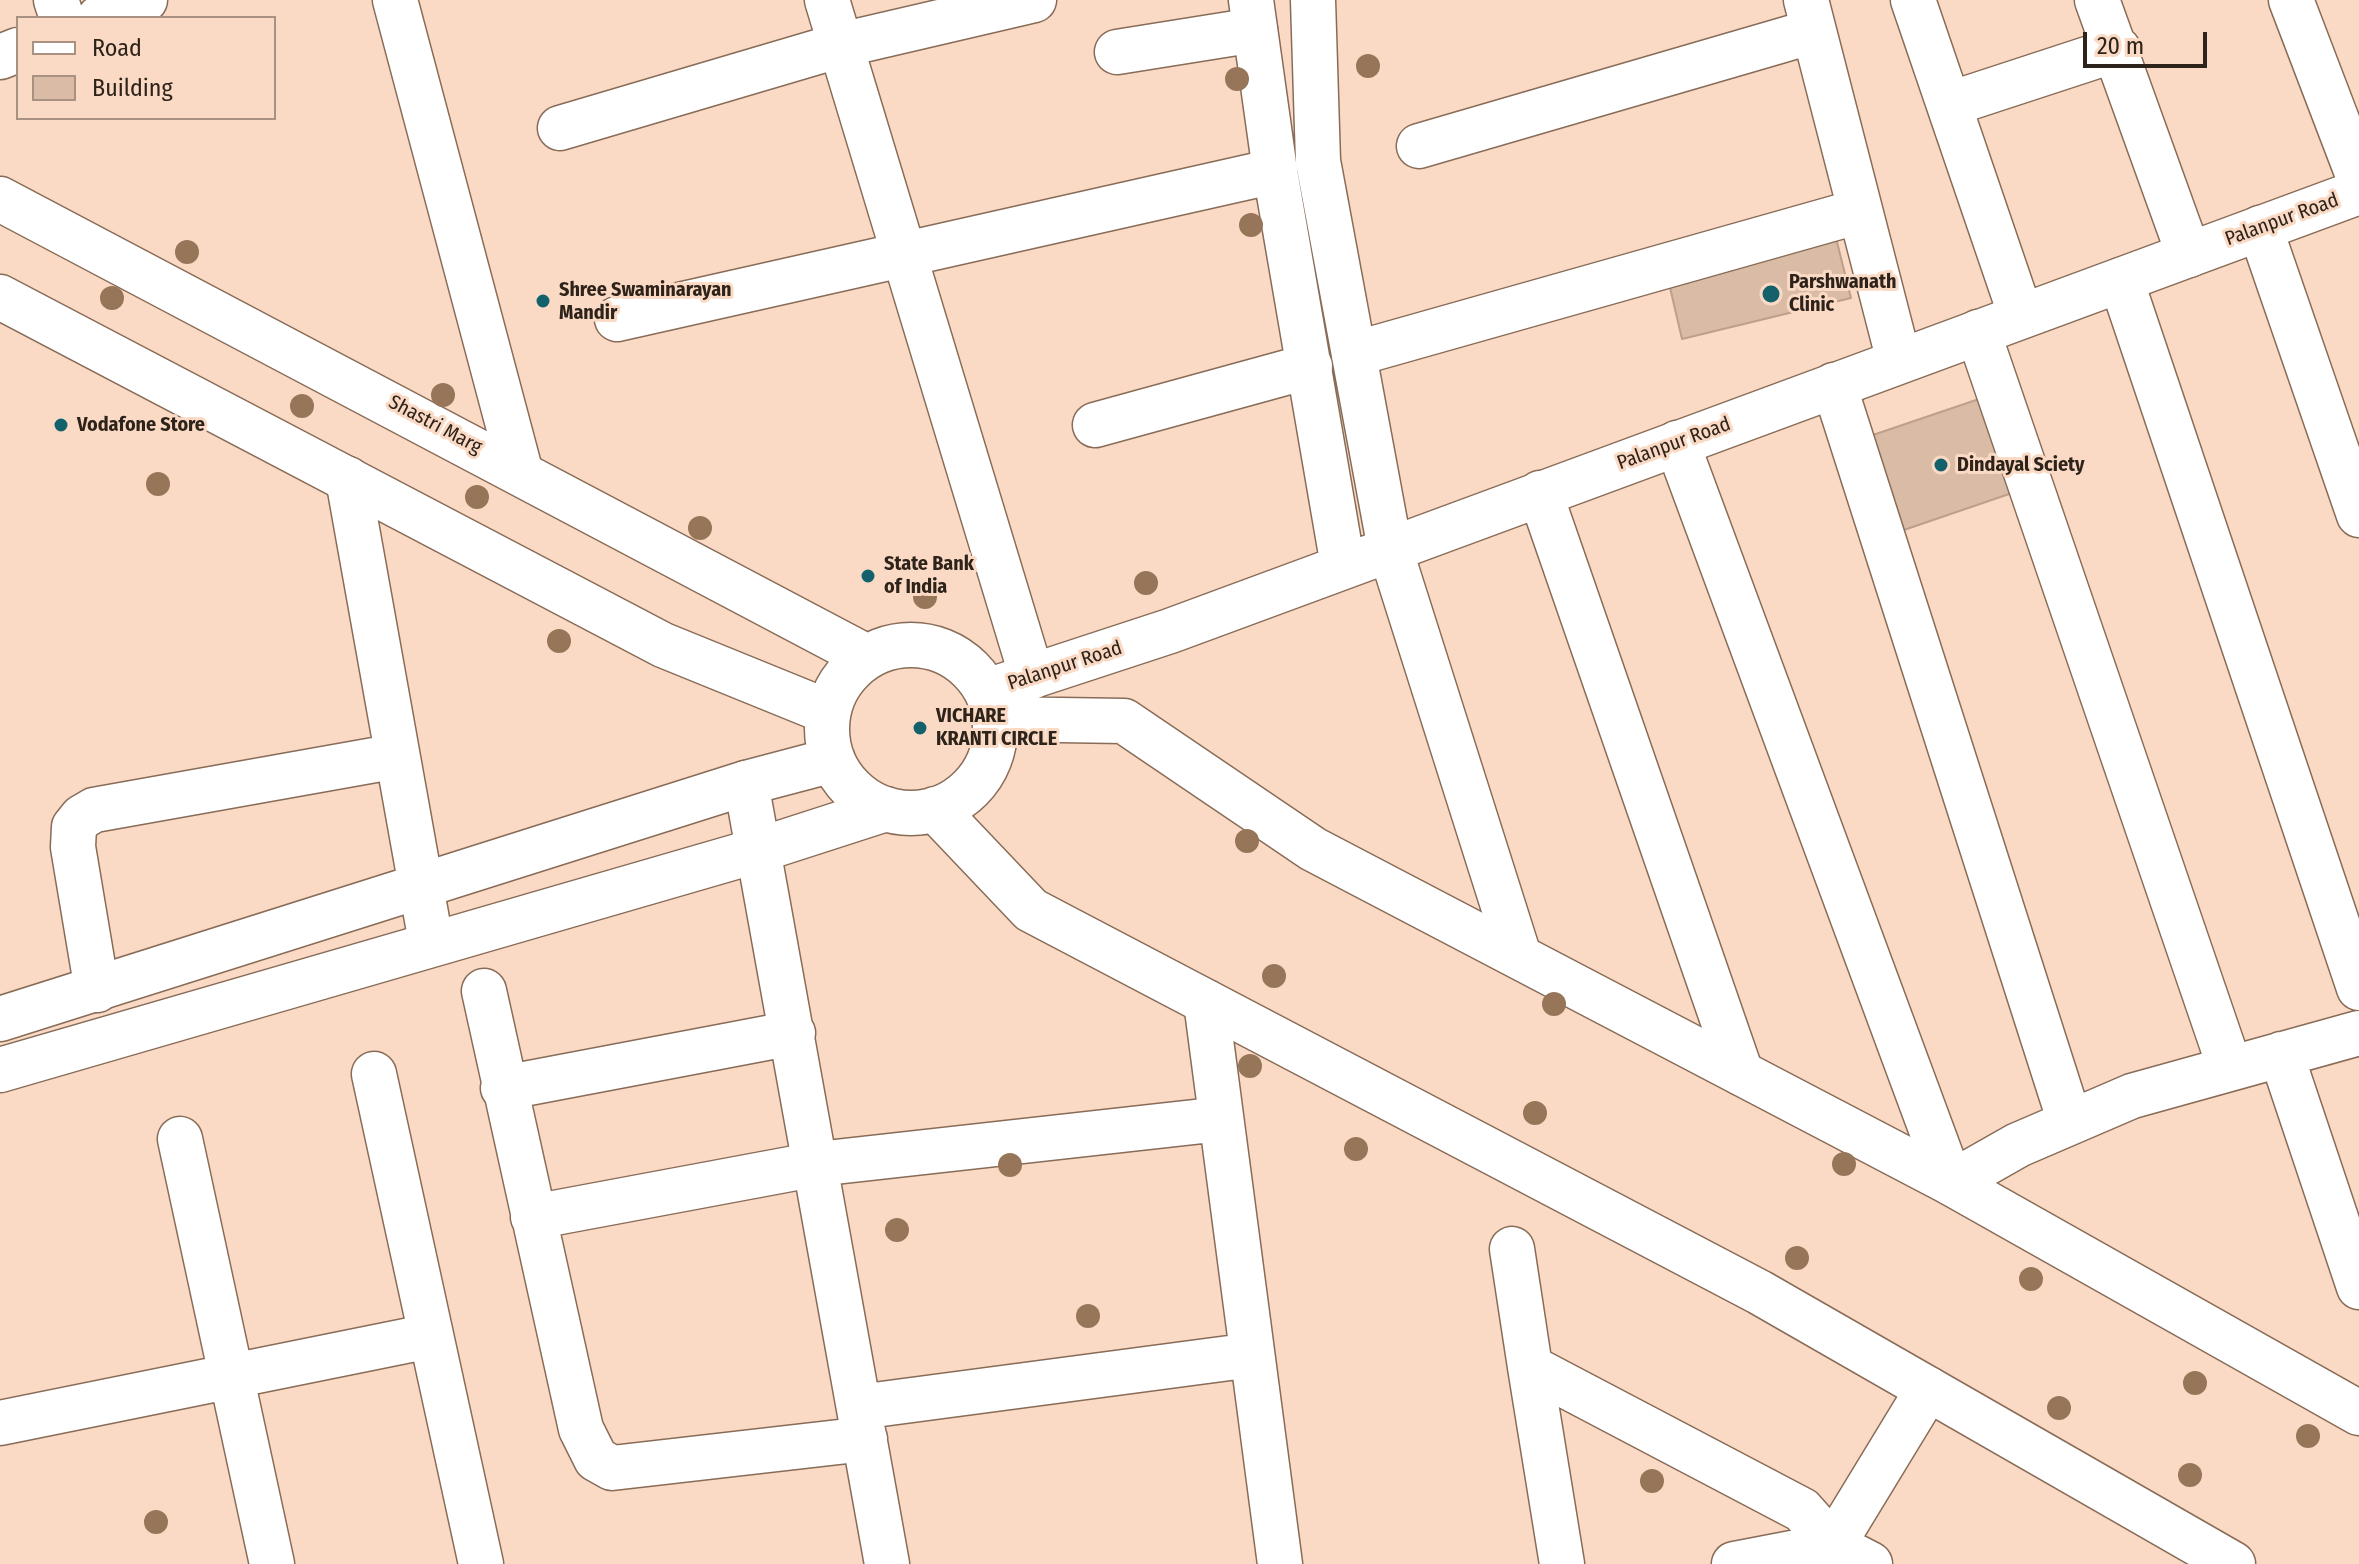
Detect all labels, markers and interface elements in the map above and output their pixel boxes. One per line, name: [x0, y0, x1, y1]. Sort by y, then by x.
legend: [16, 16, 276, 120]
scale bar: [2087, 16, 2211, 66]
text: 20 m: [2097, 32, 2144, 60]
text: Road: [92, 34, 142, 62]
text: Building: [92, 74, 173, 102]
street label: Palanpur Road: [2222, 188, 2342, 252]
place label: Parshwanath Clinic: [1789, 270, 1897, 317]
place label: Shree Swaminarayan Mandir: [559, 278, 732, 325]
marker: Parshwanath Clinic: [1760, 283, 1782, 305]
marker: Shree Swaminarayan Mandir: [534, 292, 552, 310]
street label: Shastri Marg: [384, 390, 486, 460]
street label: Palanpur Road: [1614, 412, 1734, 476]
place label: Vodafone Store: [77, 413, 205, 437]
marker: Vodafone Store: [52, 416, 70, 434]
place label: Dindayal Sciety: [1957, 453, 2085, 477]
marker: Dindayal Sciety: [1932, 456, 1950, 474]
place label: State Bank of India: [884, 552, 974, 599]
marker: State Bank of India: [859, 567, 877, 585]
street label: Palanpur Road: [1005, 636, 1125, 696]
place label: VICHARE KRANTI CIRCLE: [936, 704, 1057, 751]
marker: VICHARE KRANTI CIRCLE: [911, 719, 929, 737]

